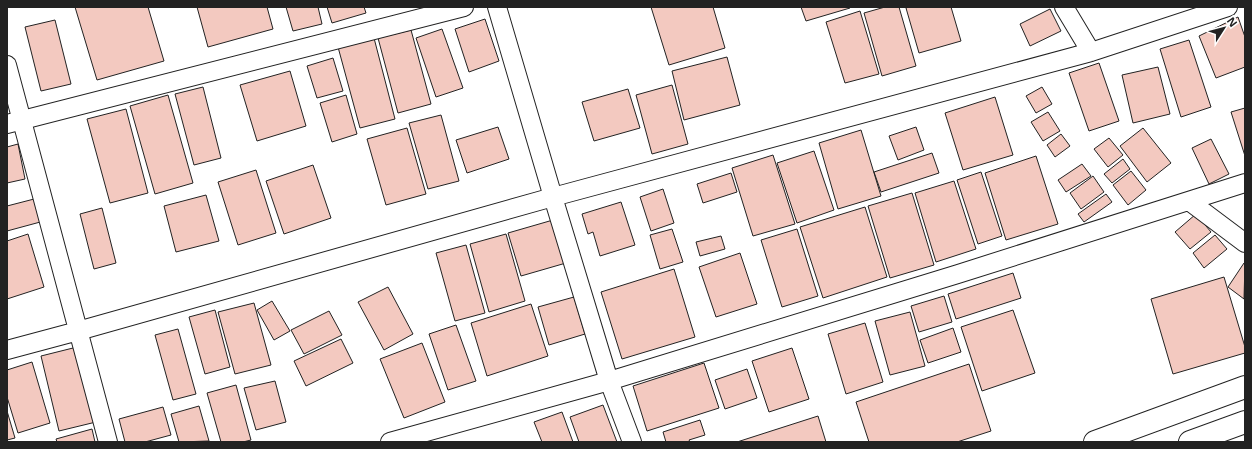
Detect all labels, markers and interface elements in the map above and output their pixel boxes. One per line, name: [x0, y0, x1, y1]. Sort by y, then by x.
north arrow: [1204, 8, 1244, 48]
text: N: [1224, 14, 1241, 30]

